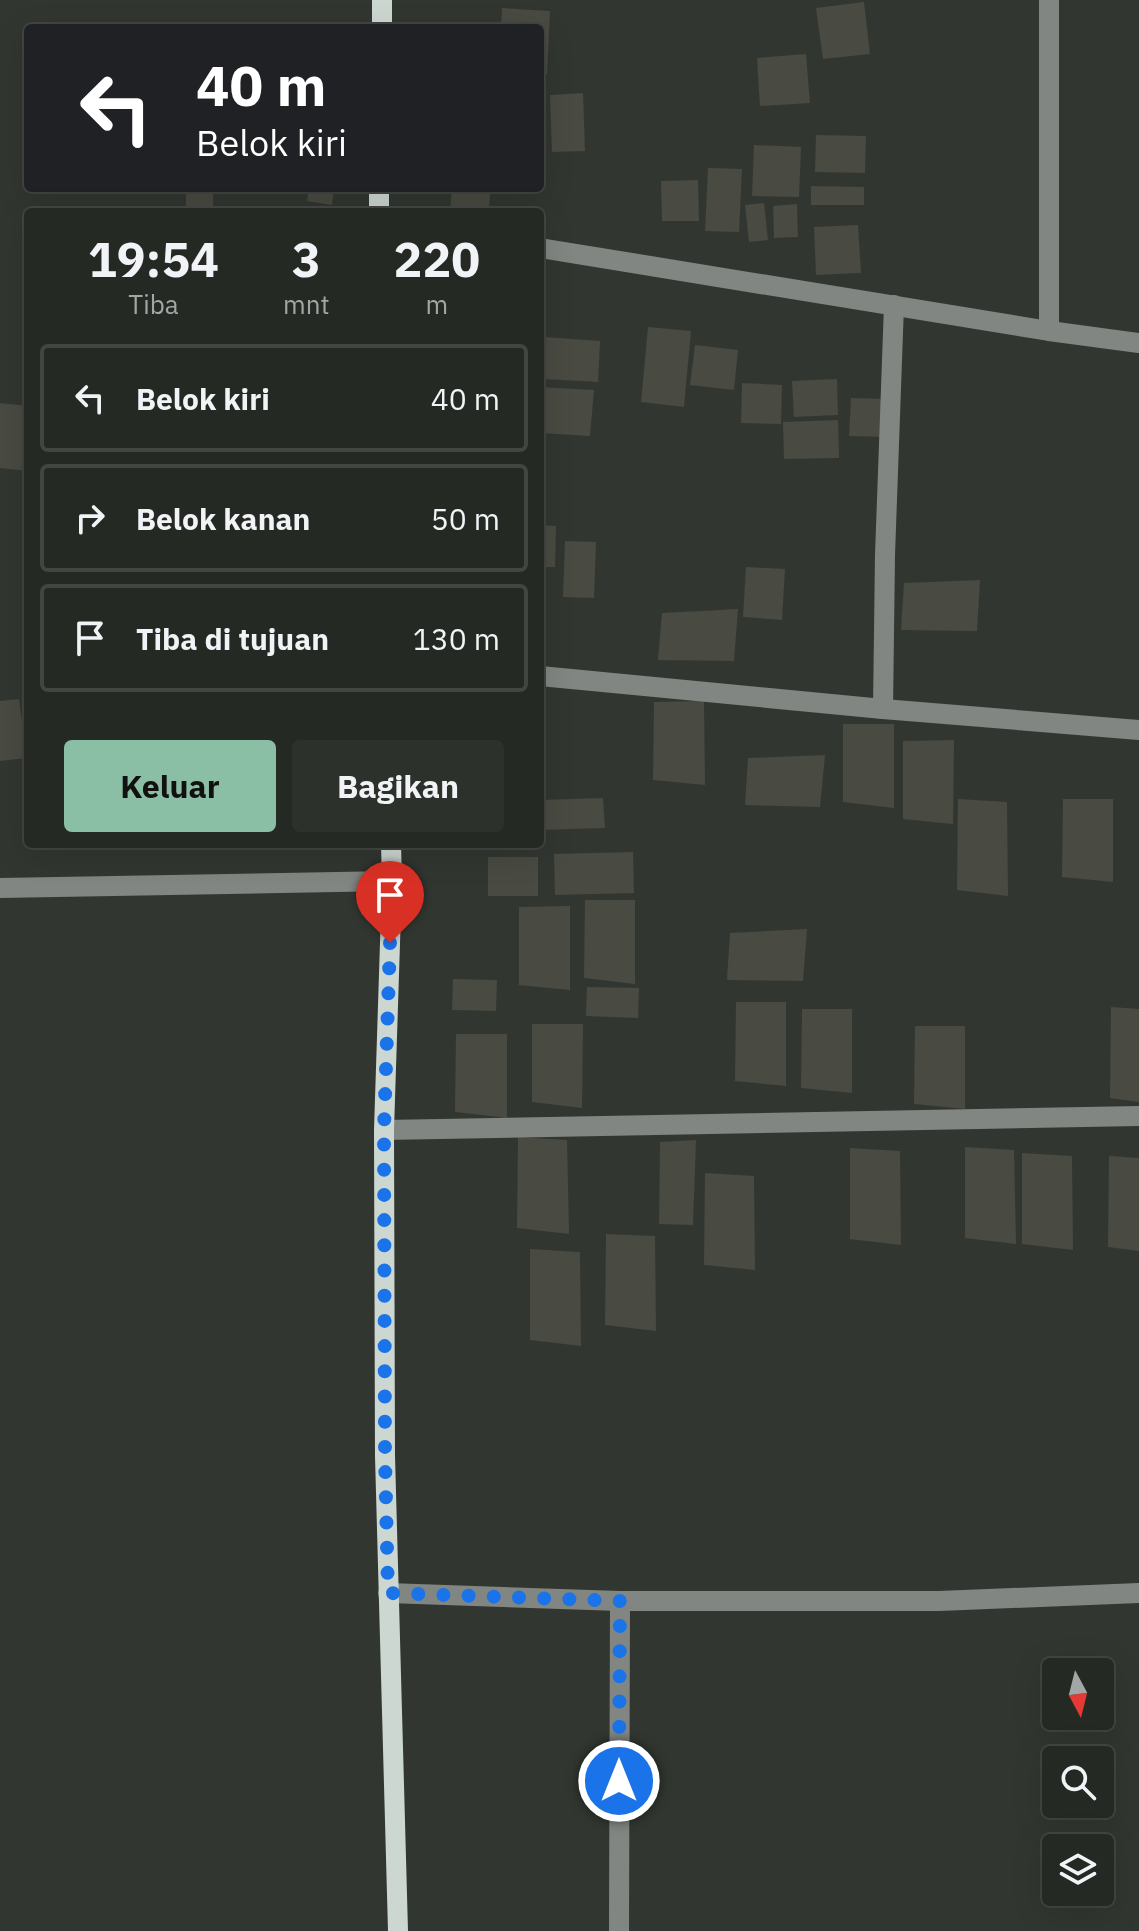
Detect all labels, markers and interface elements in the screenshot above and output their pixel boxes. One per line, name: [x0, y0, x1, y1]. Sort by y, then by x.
text: 40 m: [196, 49, 326, 121]
icon: left: [64, 56, 168, 160]
text: Belok kiri: [196, 119, 347, 166]
text: 19:54: [88, 228, 219, 290]
text: 3: [292, 228, 321, 290]
text: 220: [394, 228, 480, 290]
text: Tiba: [128, 287, 179, 321]
text: mnt: [283, 287, 330, 321]
text: m: [425, 287, 448, 321]
icon: left: [68, 376, 112, 420]
text: Belok kiri: [136, 379, 270, 418]
text: 40 m: [431, 379, 500, 418]
icon: right: [68, 496, 112, 540]
text: Belok kanan: [136, 499, 310, 538]
text: 50 m: [431, 499, 500, 538]
icon: arrive: [68, 616, 112, 660]
text: Tiba di tujuan: [136, 619, 329, 658]
text: 130 m: [413, 619, 500, 658]
button: Keluar: [64, 740, 276, 832]
button: Bagikan: [292, 740, 504, 832]
pin: [356, 861, 424, 943]
icon: arrive: [368, 873, 412, 917]
north arrow: [1042, 1658, 1114, 1730]
map controls: [1042, 1658, 1114, 1906]
position arrow: [577, 1739, 661, 1823]
button: search: [1042, 1746, 1114, 1818]
button: layers: [1042, 1834, 1114, 1906]

